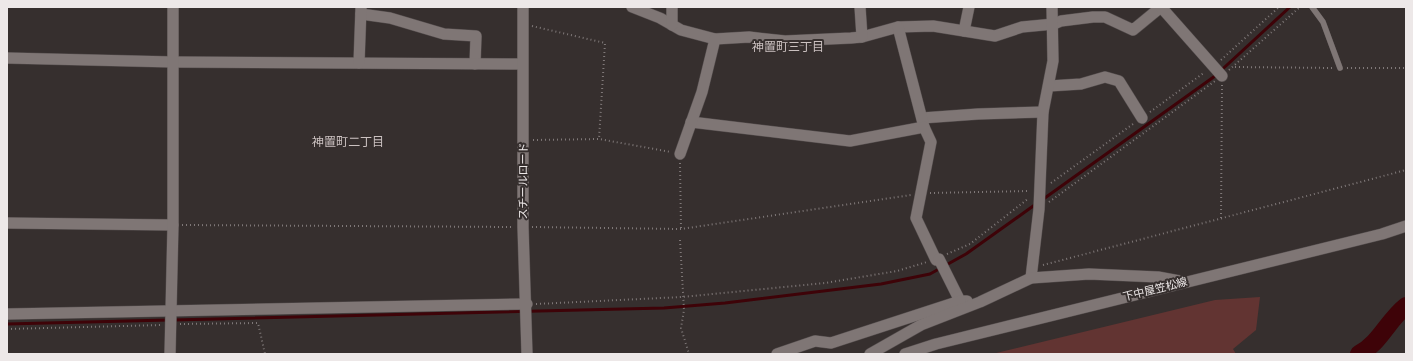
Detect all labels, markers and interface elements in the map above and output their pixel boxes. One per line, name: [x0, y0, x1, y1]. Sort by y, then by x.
district label: 神置町三丁目: [752, 39, 824, 54]
district label: 神置町二丁目: [312, 134, 384, 149]
street label: スチールロード: [516, 143, 530, 220]
street label: 下中屋笠松線: [1121, 274, 1189, 304]

